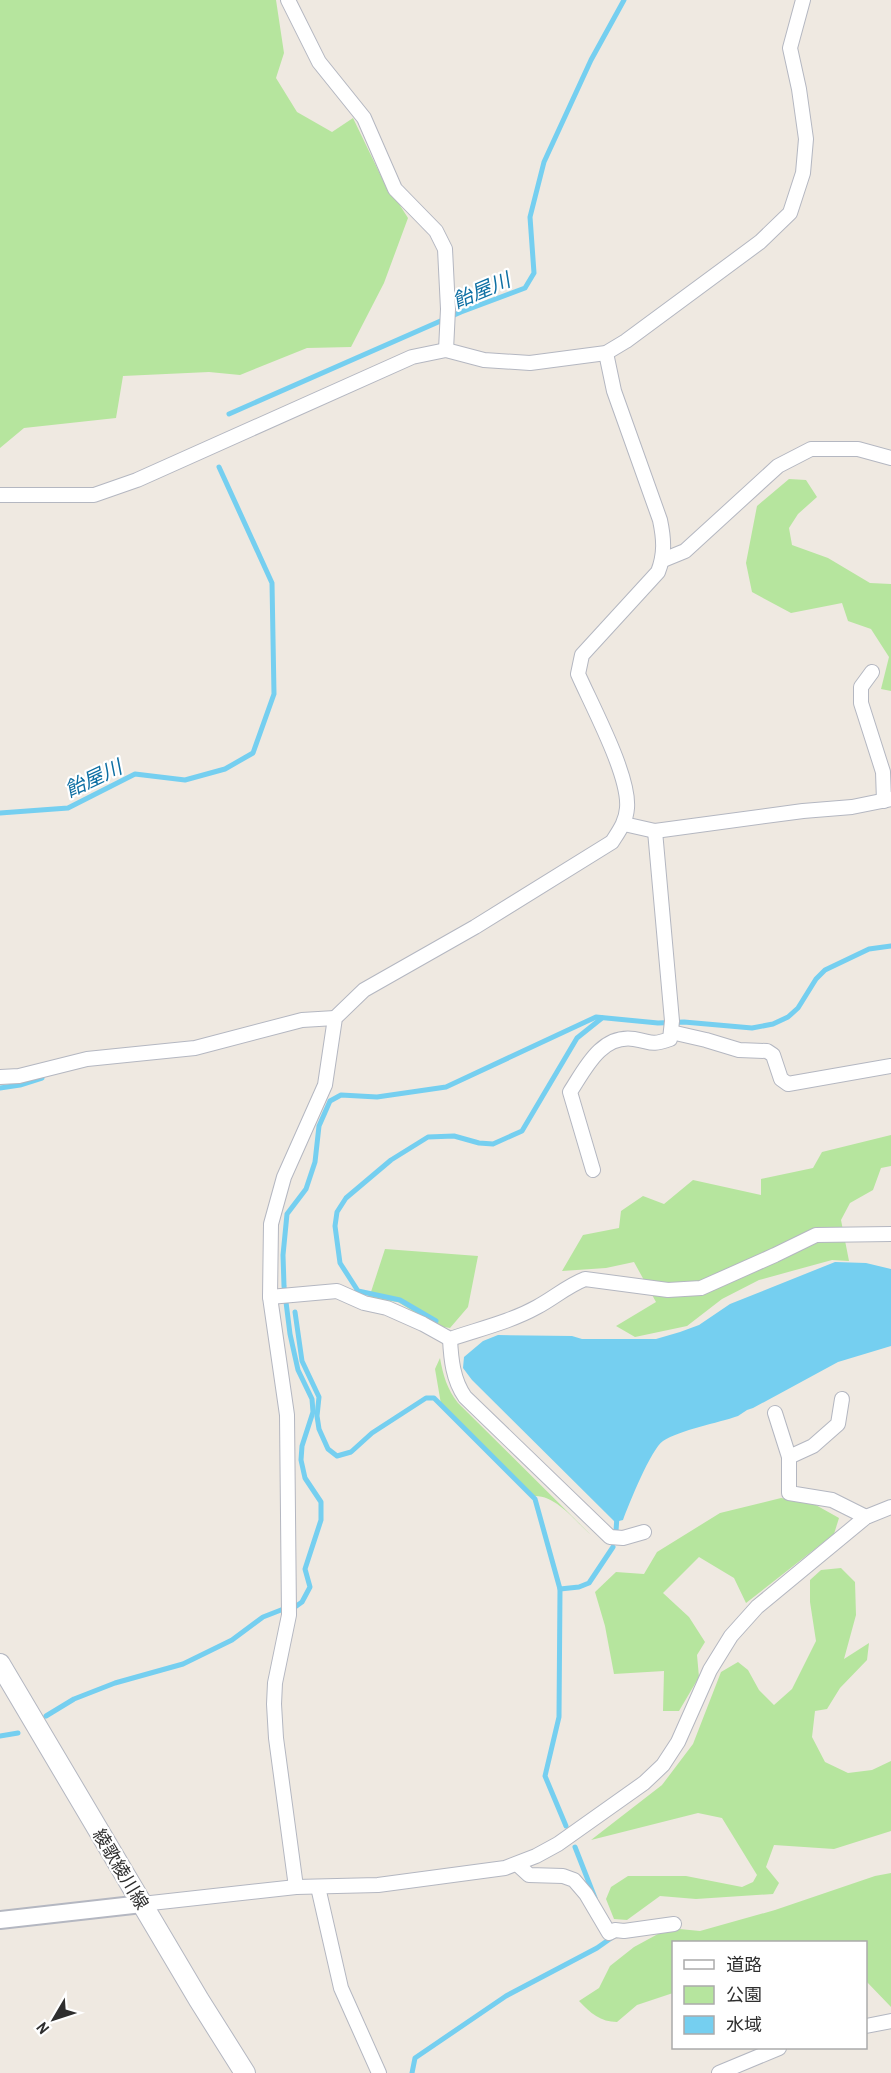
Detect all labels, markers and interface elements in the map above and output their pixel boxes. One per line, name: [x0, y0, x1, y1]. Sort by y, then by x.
water label: 飴屋川: [448, 265, 516, 314]
water label: 飴屋川: [60, 752, 128, 803]
street label: 綾歌綾川線: [87, 1824, 155, 1914]
legend: [672, 1941, 867, 2049]
text: 道路: [726, 1952, 762, 1977]
text: 公園: [726, 1982, 762, 2007]
north arrow: [24, 1989, 84, 2049]
text: 水域: [726, 2012, 762, 2037]
text: N: [31, 2018, 54, 2039]

